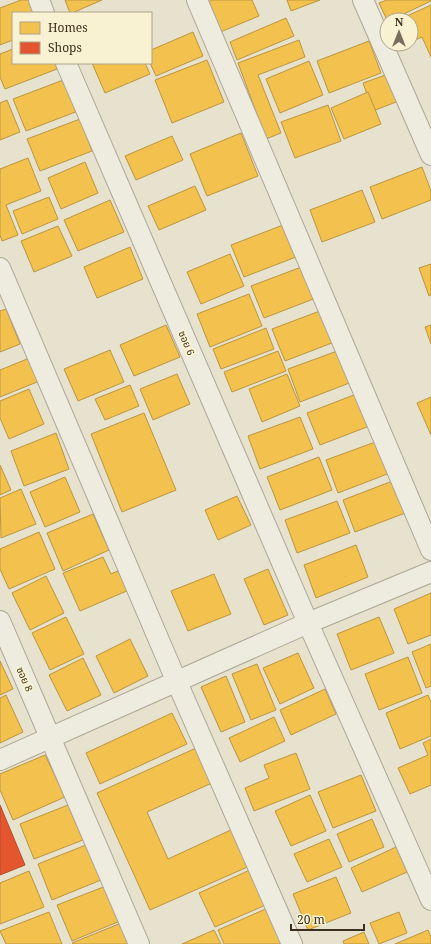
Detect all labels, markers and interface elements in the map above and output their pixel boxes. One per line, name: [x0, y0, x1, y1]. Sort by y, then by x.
legend: [12, 12, 152, 64]
north arrow: [379, 12, 419, 52]
text: N: [395, 14, 404, 29]
text: Homes: [48, 19, 88, 36]
text: Shops: [48, 39, 82, 56]
street label: ซอย 6: [176, 329, 199, 358]
street label: ซอย 8: [13, 665, 37, 694]
scale bar: [291, 906, 364, 932]
text: 20 m: [297, 911, 325, 928]

